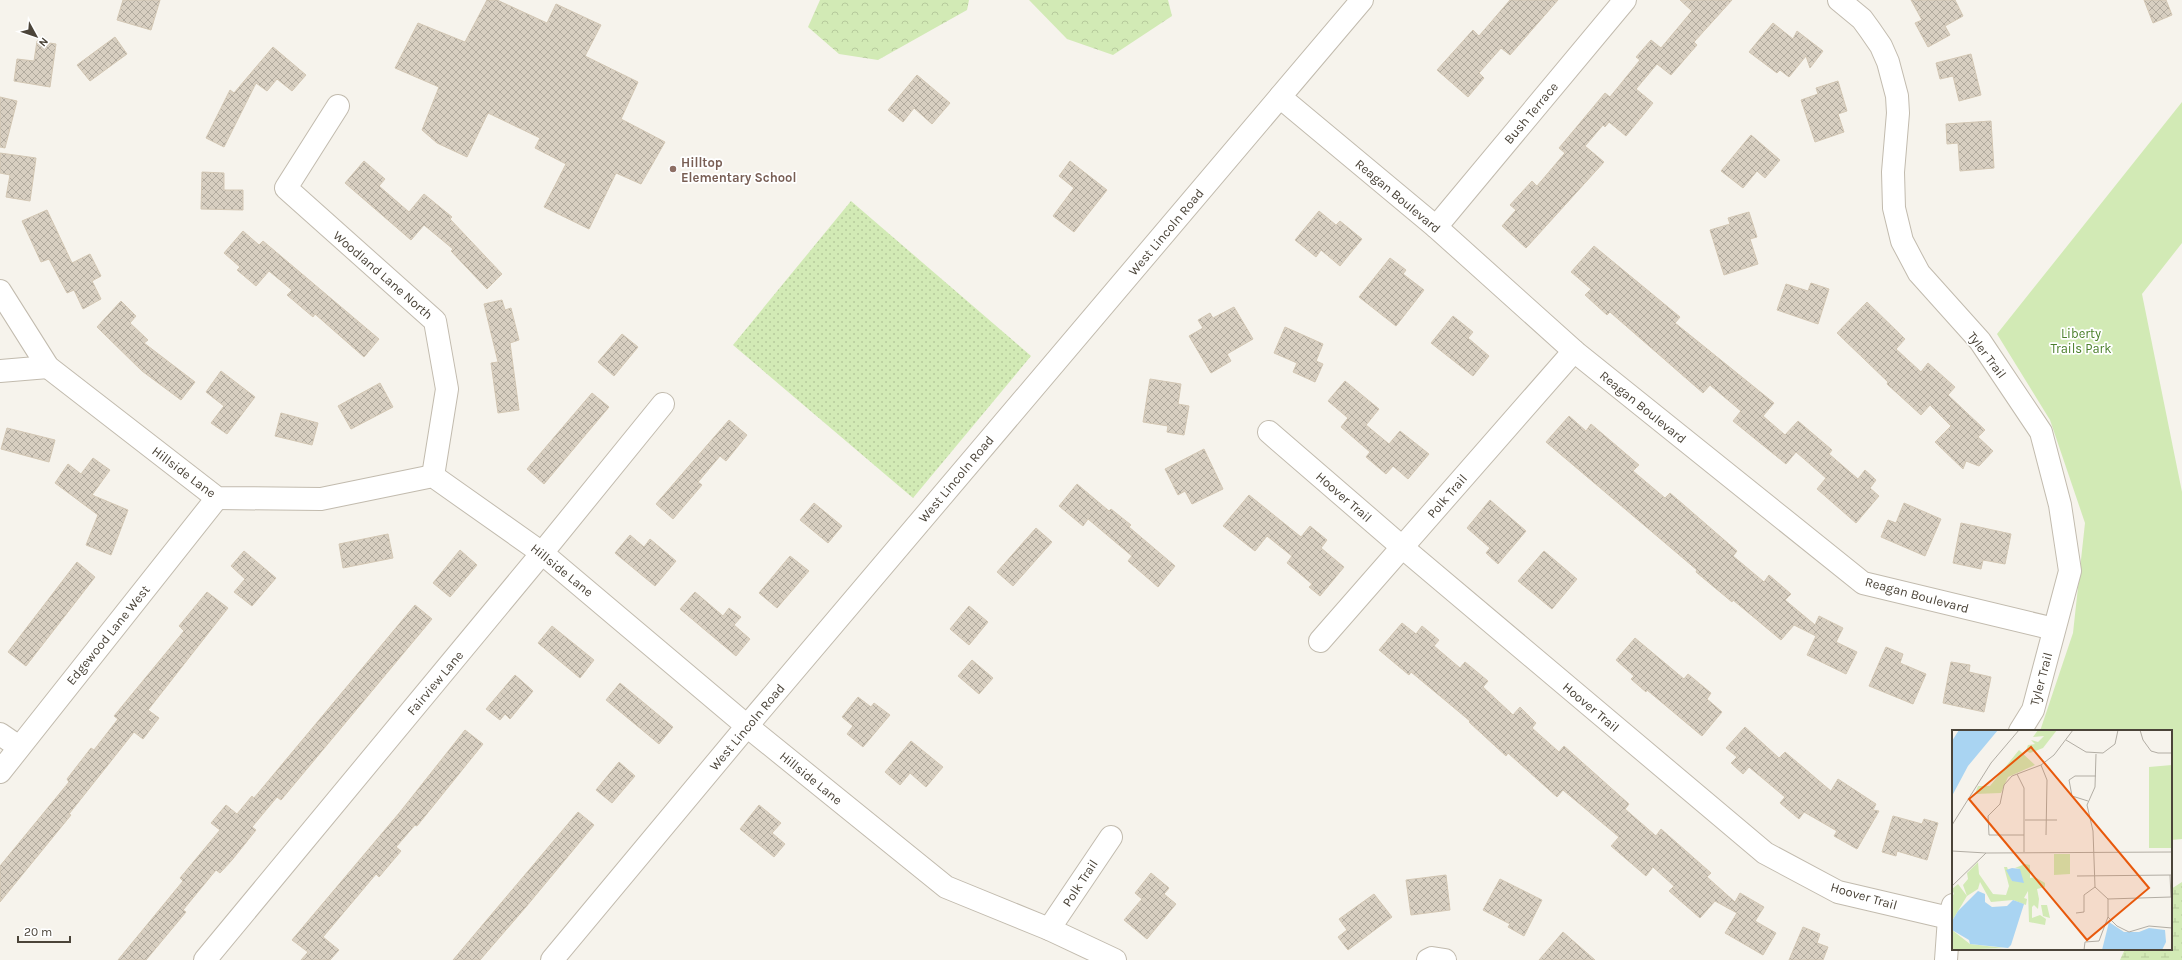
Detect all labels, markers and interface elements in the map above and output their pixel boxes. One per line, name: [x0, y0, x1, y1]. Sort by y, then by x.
north arrow: [16, 16, 56, 56]
text: N: [36, 35, 51, 49]
street label: Bush Terrace: [1501, 79, 1561, 147]
place label: Hilltop Elementary School: [681, 155, 796, 185]
street label: Reagan Boulevard: [1352, 156, 1444, 236]
marker: Hilltop Elementary School: [668, 164, 678, 174]
street label: West Lincoln Road: [1125, 186, 1207, 278]
street label: Woodland Lane North: [330, 228, 436, 322]
park label: Liberty Trails Park: [2050, 326, 2112, 356]
street label: Tyler Trail: [1965, 329, 2009, 381]
street label: Reagan Boulevard: [1597, 368, 1689, 446]
street label: West Lincoln Road: [915, 433, 997, 525]
street label: Hillside Lane: [149, 443, 219, 501]
street label: Hoover Trail: [1313, 469, 1375, 525]
street label: Polk Trail: [1424, 471, 1470, 521]
street label: Hillside Lane: [528, 540, 596, 600]
street label: Reagan Boulevard: [1864, 574, 1970, 616]
street label: Edgewood Lane West: [63, 582, 153, 688]
street label: Fairview Lane: [404, 647, 467, 718]
street label: Tyler Trail: [2027, 651, 2055, 707]
street label: Hoover Trail: [1560, 679, 1622, 735]
street label: West Lincoln Road: [706, 681, 788, 773]
inset map: [1952, 730, 2172, 950]
street label: Hillside Lane: [777, 748, 845, 808]
street label: Polk Trail: [1059, 857, 1101, 909]
street label: Hoover Trail: [1829, 879, 1899, 913]
scale bar: [18, 918, 70, 944]
text: 20 m: [24, 925, 52, 939]

